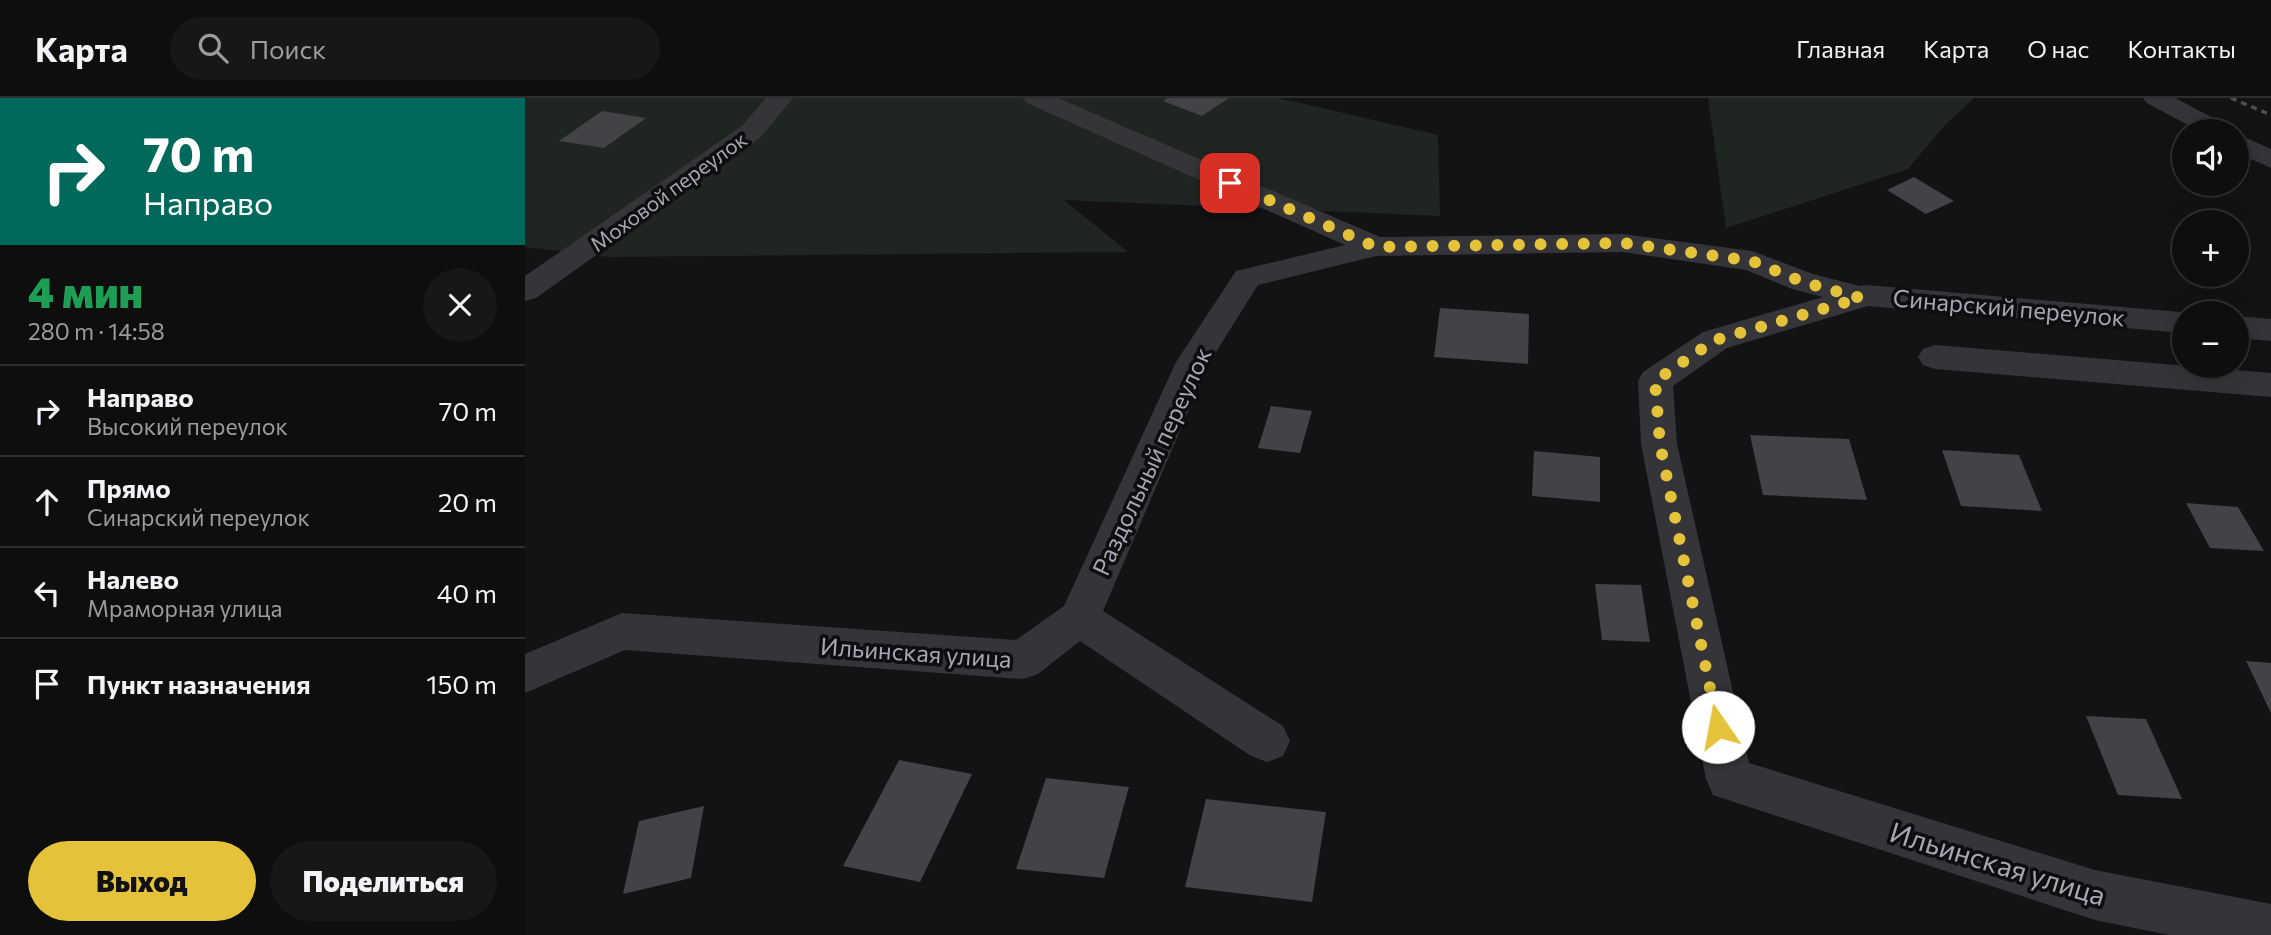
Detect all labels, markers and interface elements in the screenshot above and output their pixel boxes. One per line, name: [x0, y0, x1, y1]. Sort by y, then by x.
search box: [170, 17, 660, 80]
text: Карта: [35, 28, 128, 69]
icon: search: [194, 29, 232, 67]
text: Поиск: [250, 33, 326, 64]
text: Главная: [1796, 34, 1885, 63]
text: Карта: [1923, 34, 1989, 63]
text: О нас: [2027, 34, 2089, 63]
text: Контакты: [2127, 34, 2236, 63]
map controls: [2172, 119, 2249, 378]
button: sound: [2172, 119, 2249, 196]
text: 70 m: [143, 122, 254, 182]
icon: right: [28, 126, 119, 217]
street label: Моховой переулок: [585, 126, 751, 256]
pin: [1200, 153, 1260, 213]
icon: arrive: [1211, 164, 1249, 202]
text: Направо: [143, 182, 273, 222]
button: +: [2172, 210, 2249, 287]
text: 4 мин: [28, 265, 143, 317]
button: close: [423, 268, 497, 342]
street label: Синарский переулок: [1892, 282, 2126, 332]
button: −: [2172, 301, 2249, 378]
text: 280 m · 14:58: [28, 317, 165, 345]
street label: Раздольный переулок: [1085, 342, 1217, 580]
text: Направо: [87, 381, 194, 412]
icon: right: [28, 392, 66, 430]
text: 70 m: [439, 395, 497, 426]
text: Высокий переулок: [87, 412, 288, 440]
text: Прямо: [87, 472, 171, 503]
icon: ahead: [28, 483, 66, 521]
text: 20 m: [438, 486, 497, 517]
text: Синарский переулок: [87, 503, 310, 531]
text: Налево: [87, 563, 179, 594]
icon: left: [28, 574, 66, 612]
text: 40 m: [437, 577, 497, 608]
text: Мраморная улица: [87, 594, 282, 622]
street label: Ильинская улица: [819, 631, 1013, 673]
icon: arrive: [28, 665, 66, 703]
text: Пункт назначения: [87, 668, 311, 699]
text: 150 m: [426, 668, 497, 699]
position arrow: [1681, 690, 1755, 764]
street label: Ильинская улица: [1886, 814, 2110, 912]
button: Выход: [28, 841, 256, 921]
button: Поделиться: [270, 841, 497, 921]

